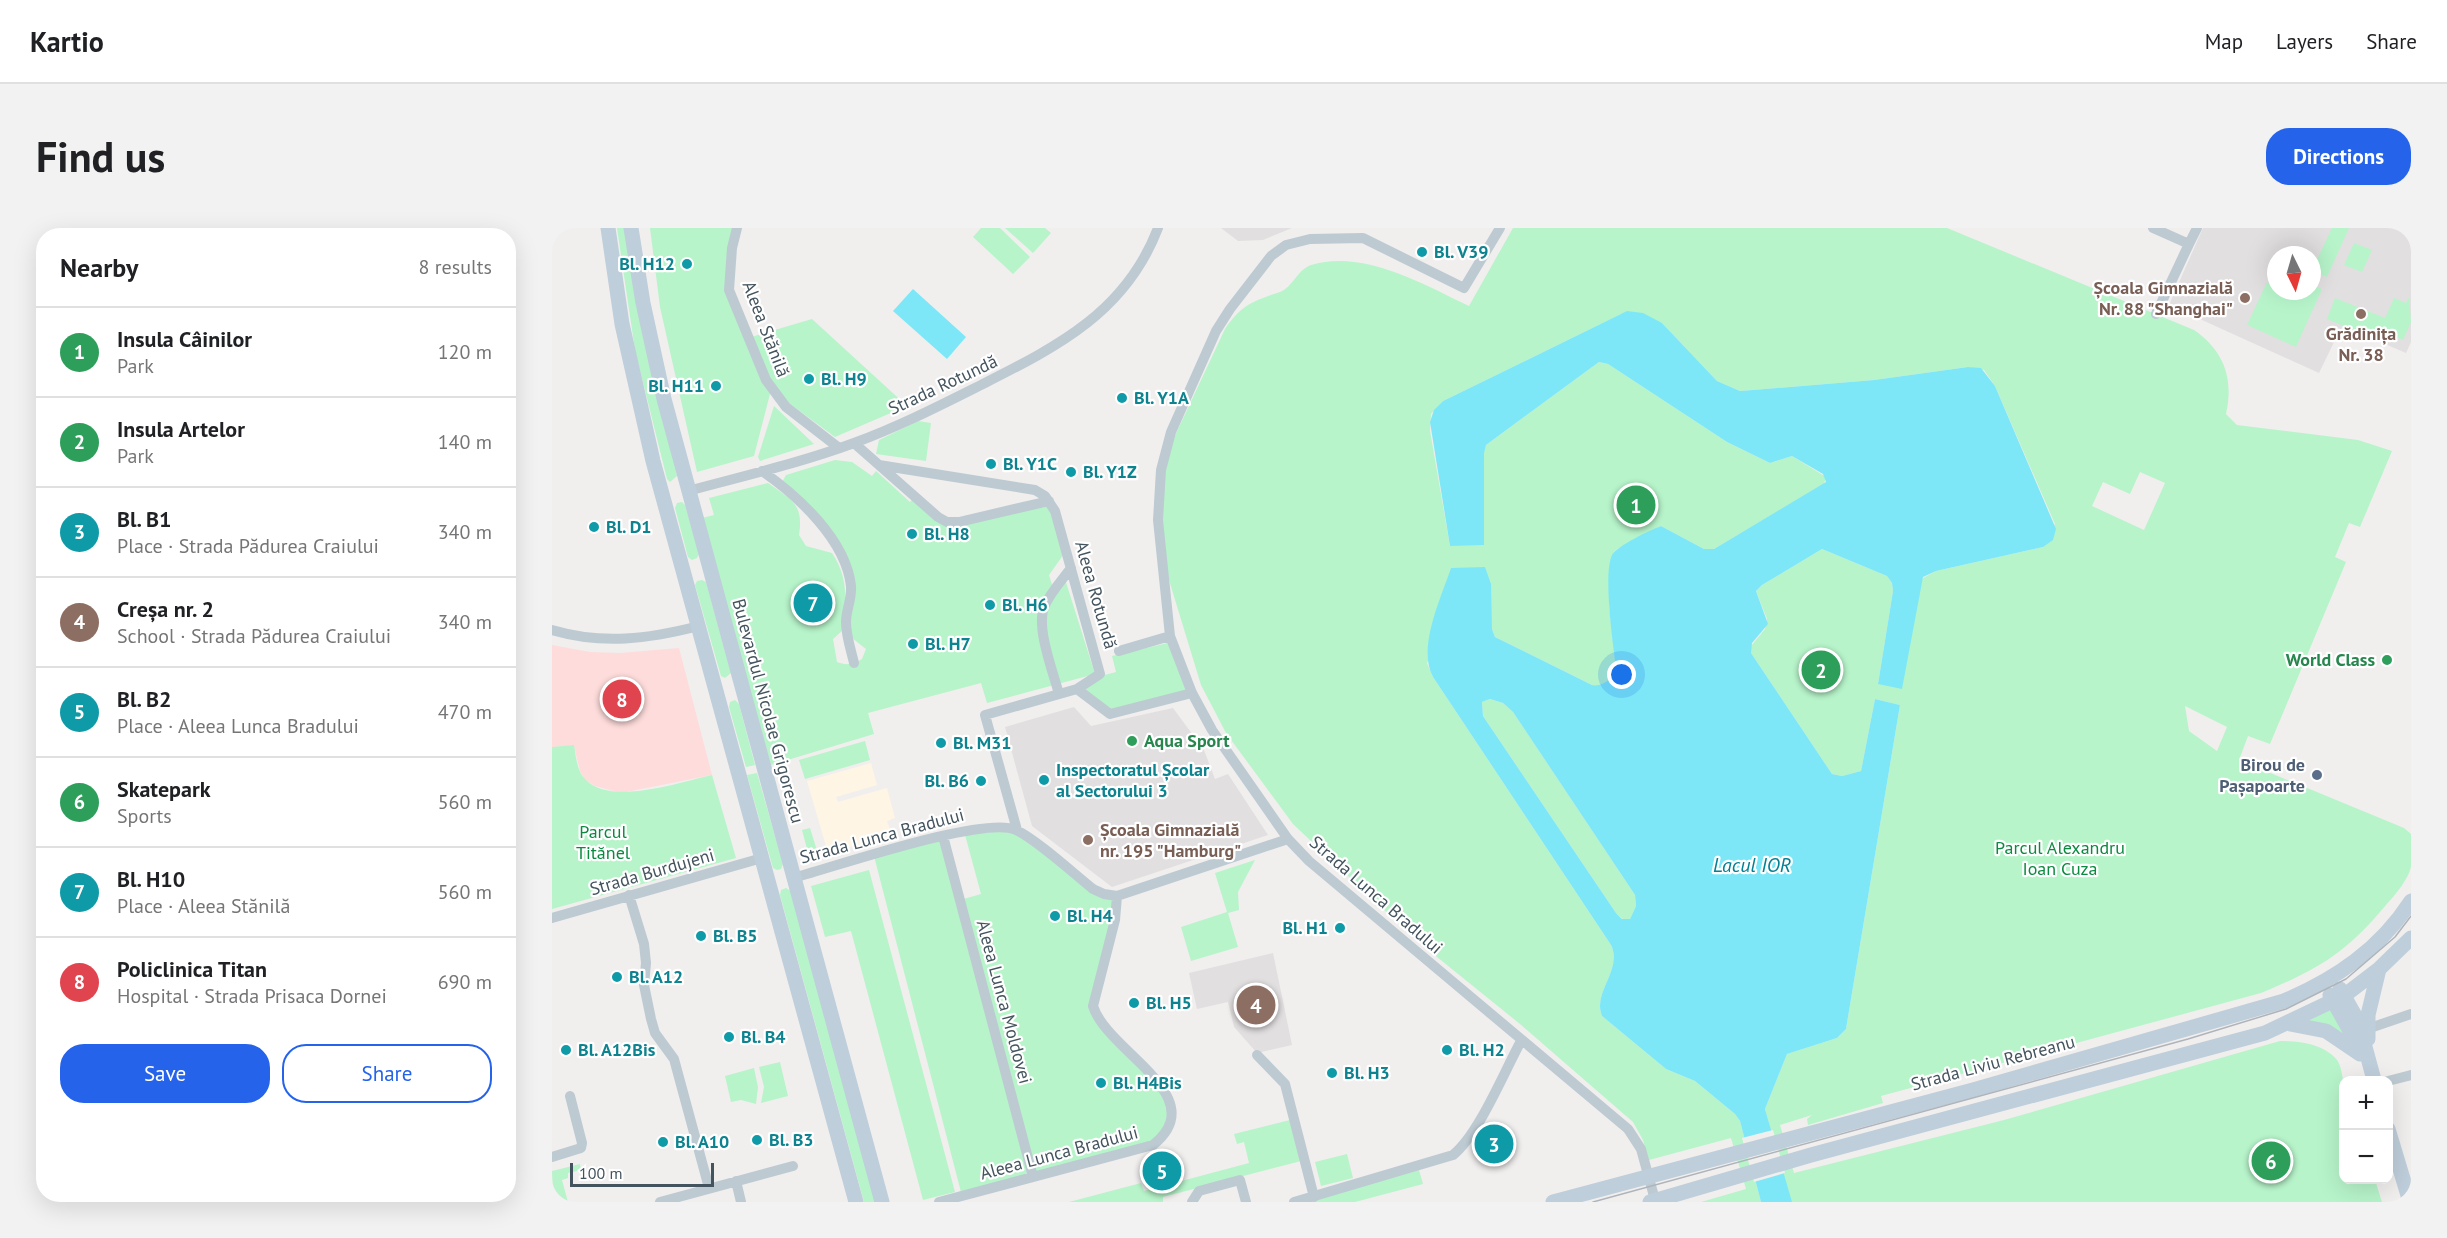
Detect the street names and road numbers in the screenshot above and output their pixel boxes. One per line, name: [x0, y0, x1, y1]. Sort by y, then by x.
street label: Aleea Stănilă: [738, 278, 795, 380]
street label: Strada Rotundă: [885, 349, 1001, 420]
street label: Aleea Rotundă: [1070, 538, 1123, 652]
street label: Bulevardul Nicolae Grigorescu: [727, 596, 810, 826]
street label: Strada Lunca Bradului: [797, 803, 967, 869]
street label: Strada Lunca Bradului: [1305, 830, 1448, 959]
street label: Strada Burdujeni: [587, 843, 717, 900]
street label: Aleea Lunca Moldovei: [972, 917, 1037, 1086]
street label: Strada Liviu Rebreanu: [1908, 1030, 2077, 1095]
street label: Aleea Lunca Bradului: [977, 1120, 1140, 1185]

